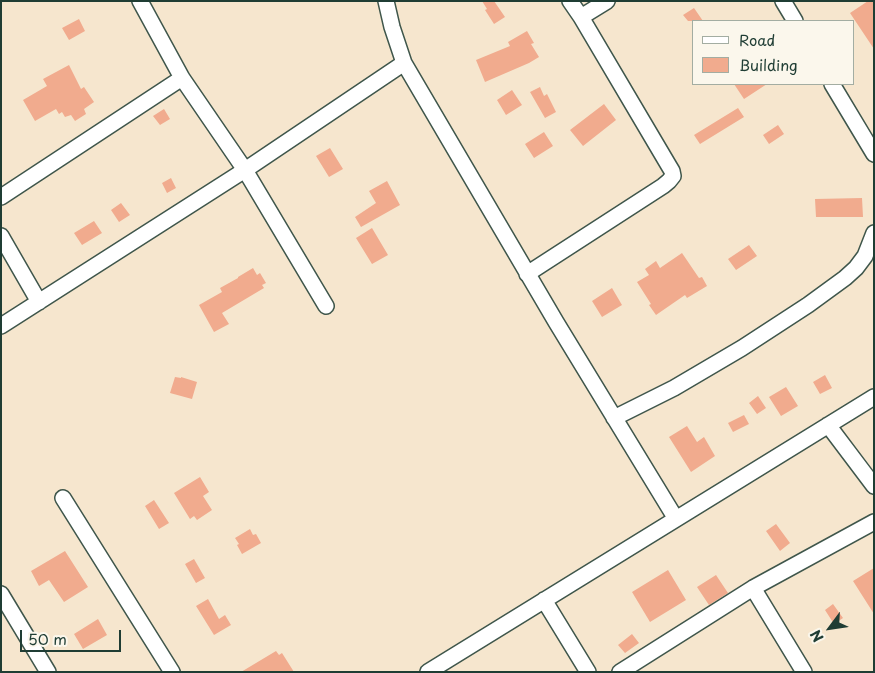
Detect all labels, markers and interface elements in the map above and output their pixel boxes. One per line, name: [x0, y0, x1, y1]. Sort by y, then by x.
legend: [692, 20, 855, 85]
text: Road: [739, 28, 775, 51]
text: Building: [739, 53, 798, 76]
north arrow: [805, 603, 855, 653]
scale bar: [22, 620, 124, 652]
text: N: [805, 626, 829, 646]
text: 50 m: [28, 627, 67, 650]

